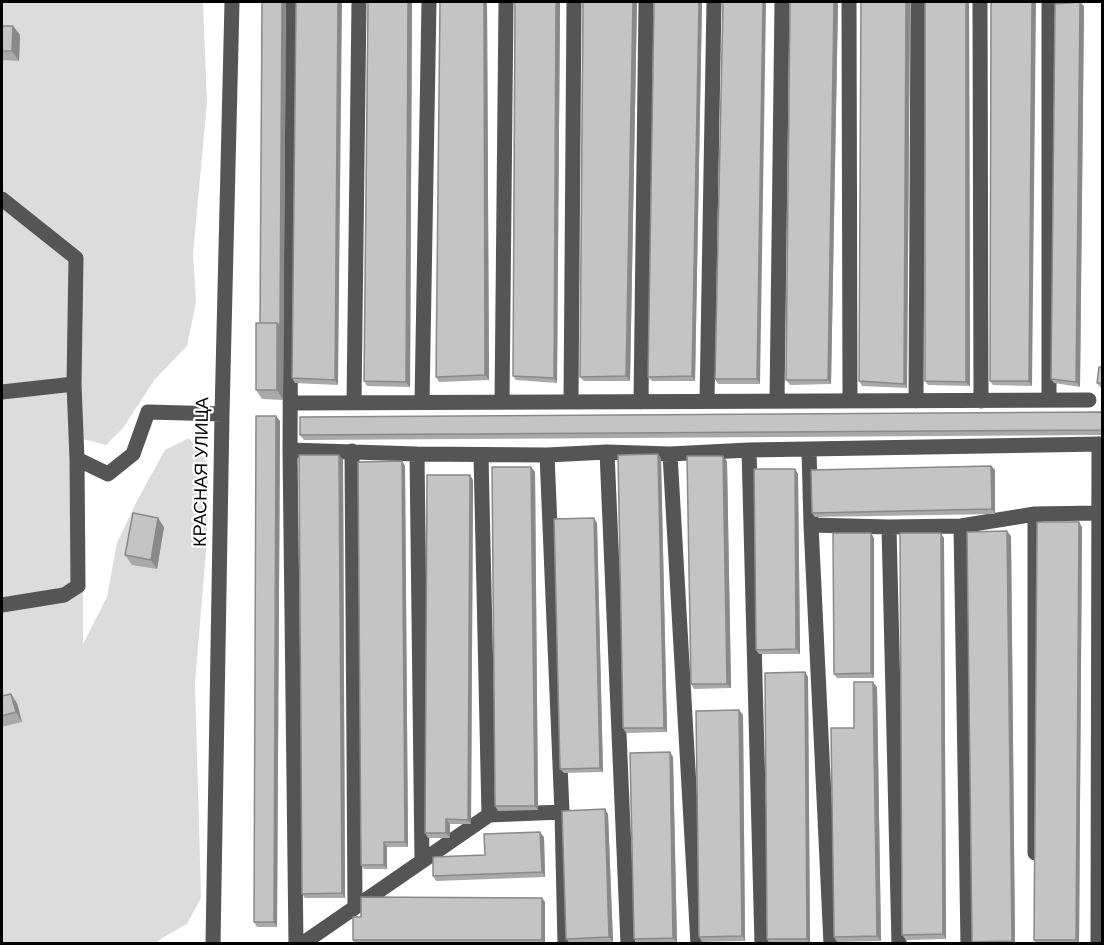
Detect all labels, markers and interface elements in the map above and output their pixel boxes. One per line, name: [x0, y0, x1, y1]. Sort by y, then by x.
street label: КРАСНАЯ УЛИЦА: [190, 397, 214, 547]

